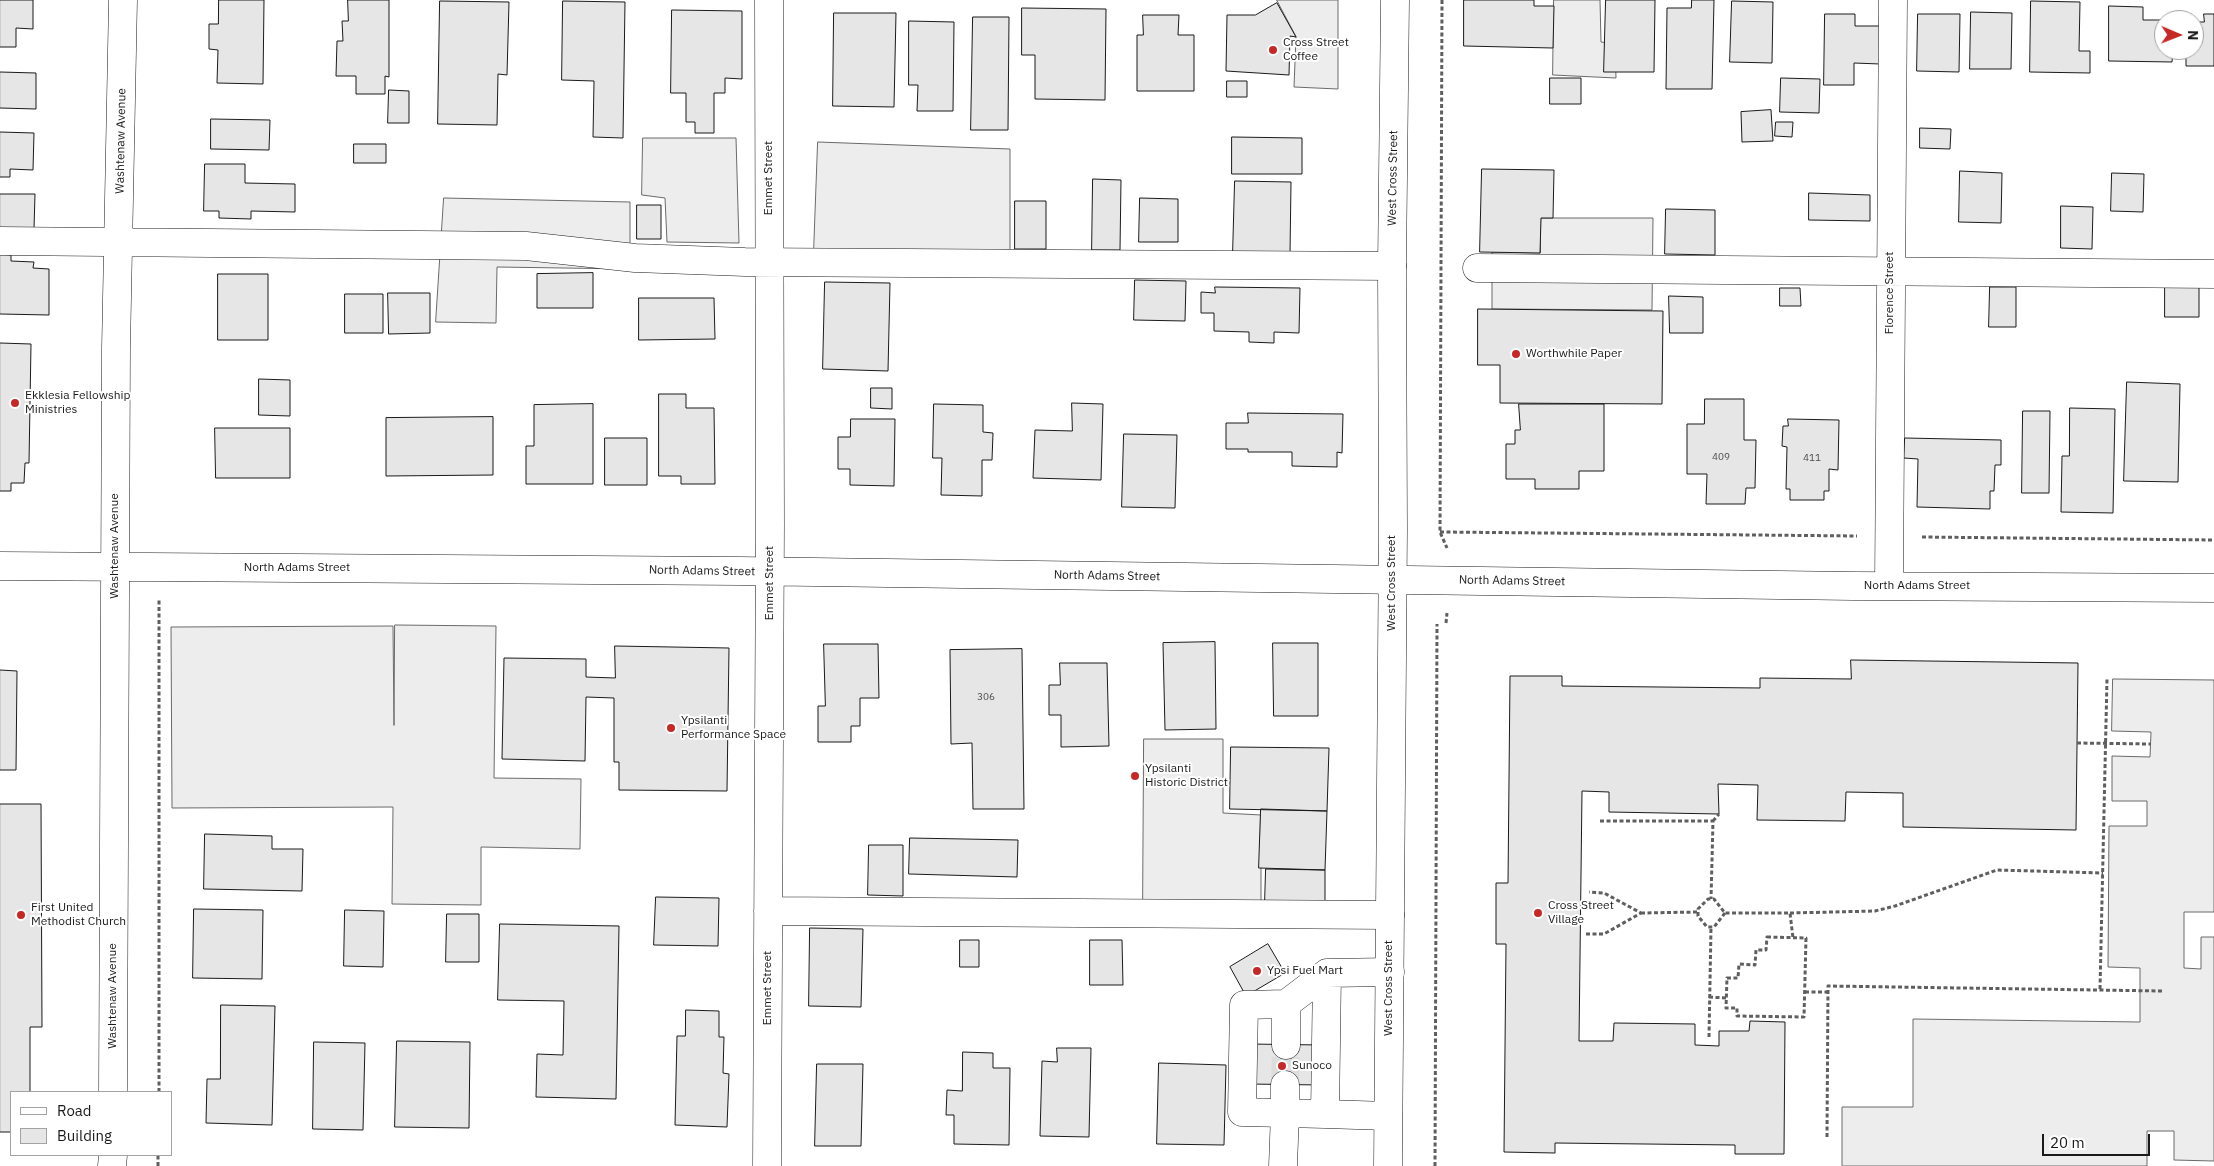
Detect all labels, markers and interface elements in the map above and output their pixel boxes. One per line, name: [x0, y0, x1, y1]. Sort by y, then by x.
north arrow: [2154, 10, 2204, 60]
text: N: [2184, 30, 2202, 40]
place label: Cross Street Coffee: [1283, 36, 1349, 64]
marker: Cross Street Coffee: [1267, 44, 1279, 56]
street label: Washtenaw Avenue: [113, 88, 129, 194]
street label: West Cross Street: [1385, 130, 1401, 226]
street label: Emmet Street: [762, 141, 776, 215]
street label: Florence Street: [1883, 252, 1897, 334]
place label: Worthwhile Paper: [1526, 347, 1622, 361]
marker: Worthwhile Paper: [1510, 348, 1522, 360]
place label: Ekklesia Fellowship Ministries: [25, 389, 131, 417]
marker: Ekklesia Fellowship Ministries: [9, 397, 21, 409]
house number: 409: [1712, 451, 1730, 463]
house number: 411: [1803, 452, 1821, 464]
street label: Washtenaw Avenue: [108, 493, 122, 599]
street label: West Cross Street: [1385, 535, 1399, 631]
street label: Emmet Street: [763, 546, 777, 620]
street label: North Adams Street: [244, 561, 350, 575]
street label: North Adams Street: [649, 563, 755, 579]
street label: North Adams Street: [1054, 568, 1160, 584]
street label: North Adams Street: [1459, 573, 1565, 589]
street label: North Adams Street: [1864, 579, 1970, 593]
house number: 306: [977, 691, 995, 703]
place label: Ypsilanti Performance Space: [681, 714, 786, 742]
marker: Ypsilanti Performance Space: [665, 722, 677, 734]
place label: Ypsilanti Historic District: [1145, 762, 1228, 790]
marker: Ypsilanti Historic District: [1129, 770, 1141, 782]
place label: Cross Street Village: [1548, 899, 1614, 927]
place label: First United Methodist Church: [31, 901, 126, 929]
marker: Cross Street Village: [1532, 907, 1544, 919]
marker: First United Methodist Church: [15, 909, 27, 921]
street label: West Cross Street: [1382, 940, 1396, 1036]
street label: Washtenaw Avenue: [106, 943, 120, 1049]
street label: Emmet Street: [761, 951, 775, 1025]
place label: Ypsi Fuel Mart: [1267, 964, 1343, 978]
marker: Ypsi Fuel Mart: [1251, 965, 1263, 977]
place label: Sunoco: [1292, 1059, 1332, 1073]
marker: Sunoco: [1276, 1060, 1288, 1072]
legend: [10, 1091, 172, 1156]
text: Road: [57, 1101, 92, 1120]
scale bar: [2044, 1124, 2152, 1156]
text: Building: [57, 1126, 112, 1145]
text: 20 m: [2050, 1133, 2085, 1152]

